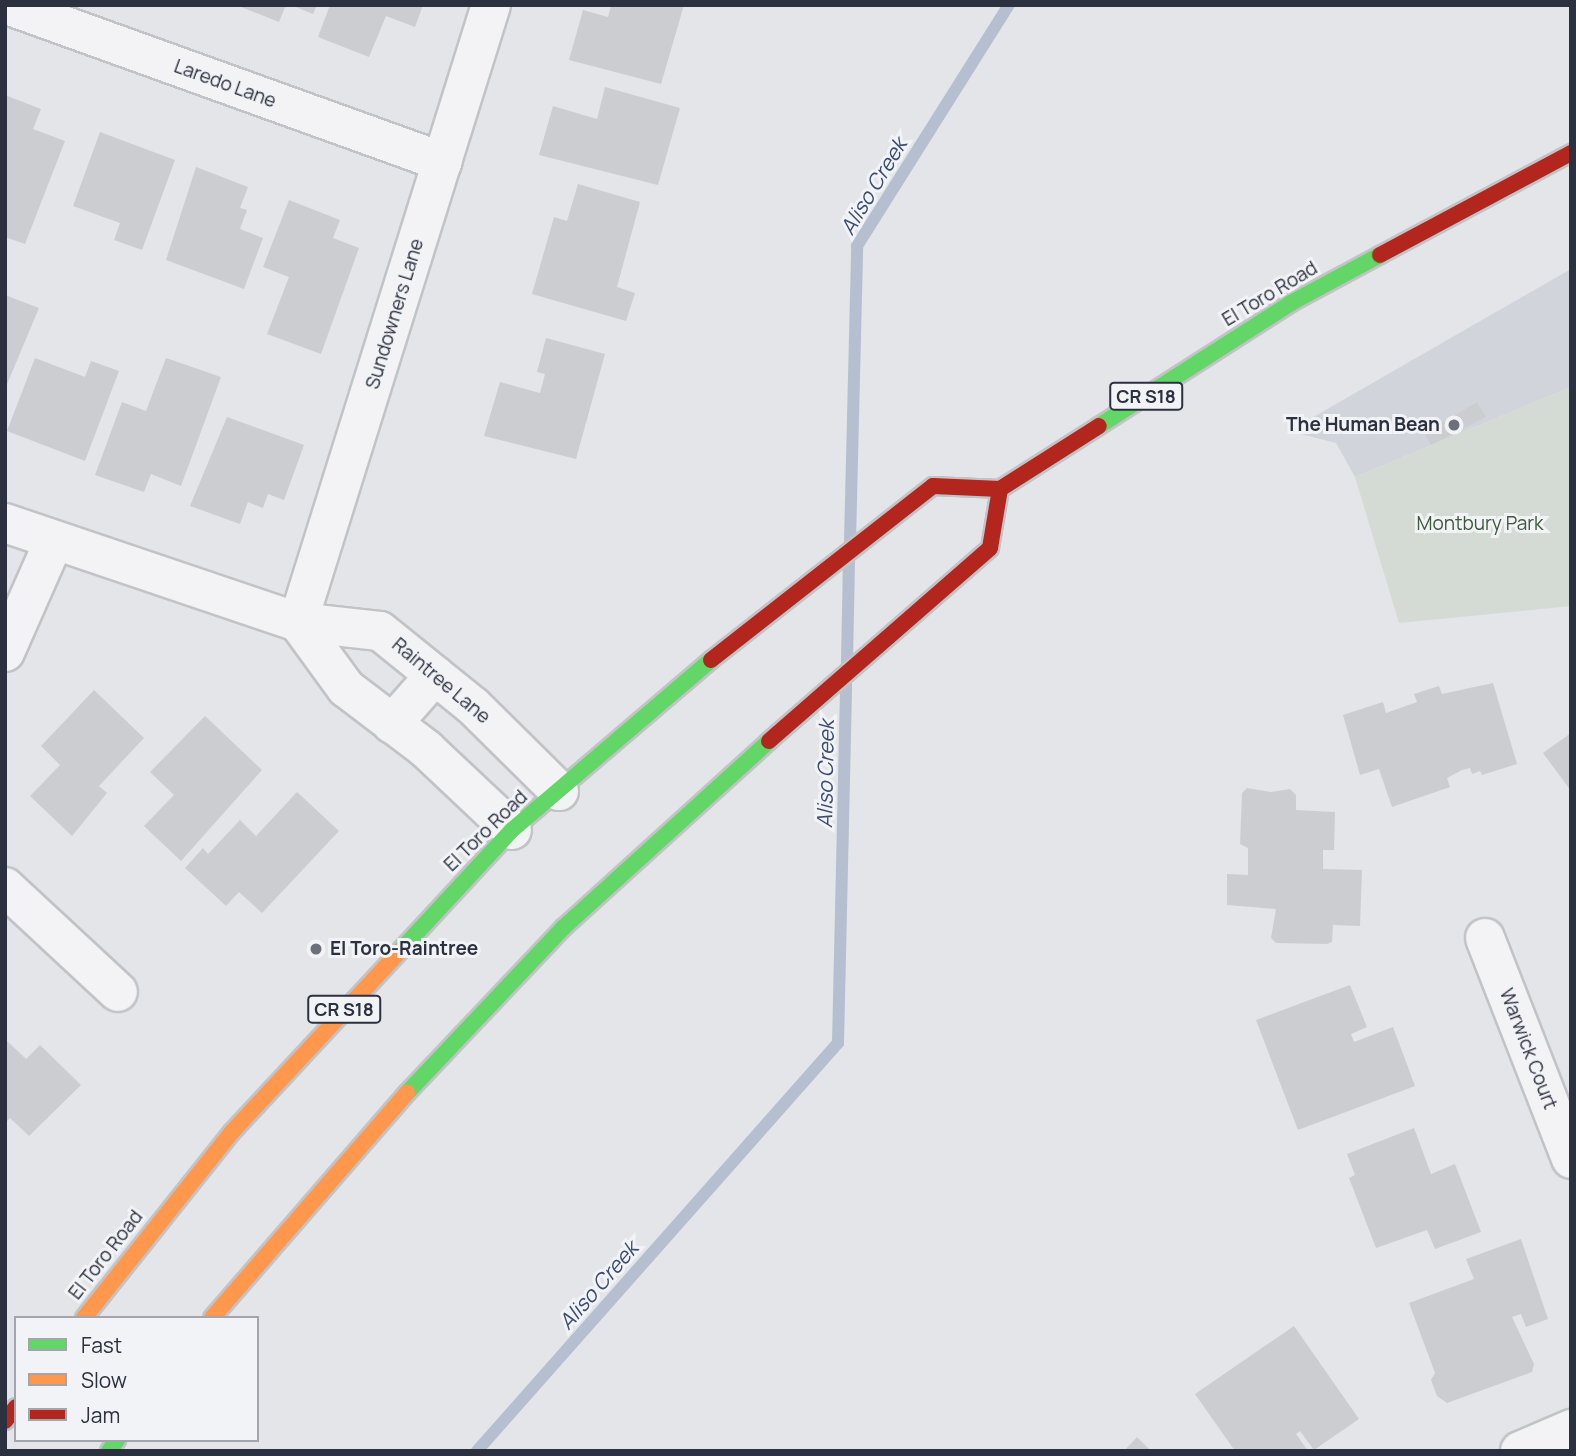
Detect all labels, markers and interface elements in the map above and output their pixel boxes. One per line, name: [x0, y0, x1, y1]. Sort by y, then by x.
street label: Laredo Lane: [171, 55, 279, 113]
water label: Aliso Creek: [834, 133, 912, 239]
street label: Sundowners Lane: [361, 236, 429, 392]
street label: El Toro Road: [1218, 257, 1322, 331]
road number: CR S18: [1108, 382, 1184, 410]
place label: The Human Bean: [1286, 414, 1440, 436]
marker: The Human Bean: [1446, 417, 1462, 433]
park label: Montbury Park: [1416, 513, 1544, 535]
street label: Raintree Lane: [387, 633, 495, 729]
water label: Aliso Creek: [811, 720, 839, 828]
street label: El Toro Road: [440, 786, 532, 876]
place label: El Toro-Raintree: [330, 938, 478, 960]
marker: El Toro-Raintree: [308, 941, 324, 957]
street label: Warwick Court: [1494, 985, 1562, 1113]
road number: CR S18: [306, 994, 382, 1024]
street label: El Toro Road: [64, 1206, 148, 1304]
water label: Aliso Creek: [553, 1236, 643, 1334]
legend: [14, 1316, 259, 1442]
text: Fast: [81, 1331, 122, 1359]
text: Slow: [81, 1366, 127, 1394]
text: Jam: [81, 1401, 120, 1429]

